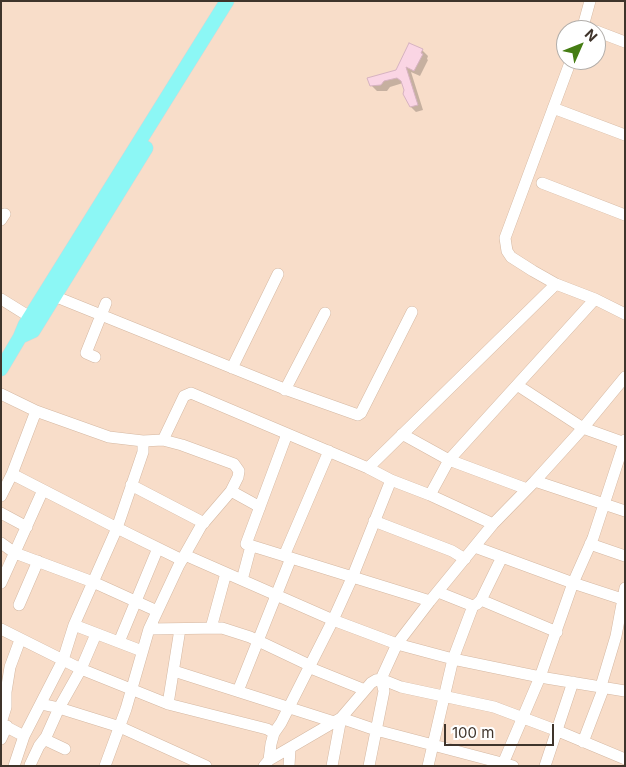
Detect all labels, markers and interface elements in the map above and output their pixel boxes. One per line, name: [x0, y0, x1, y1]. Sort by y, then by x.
north arrow: [556, 20, 606, 70]
text: N: [582, 25, 601, 45]
scale bar: [446, 714, 556, 746]
text: 100 m: [452, 723, 494, 742]

